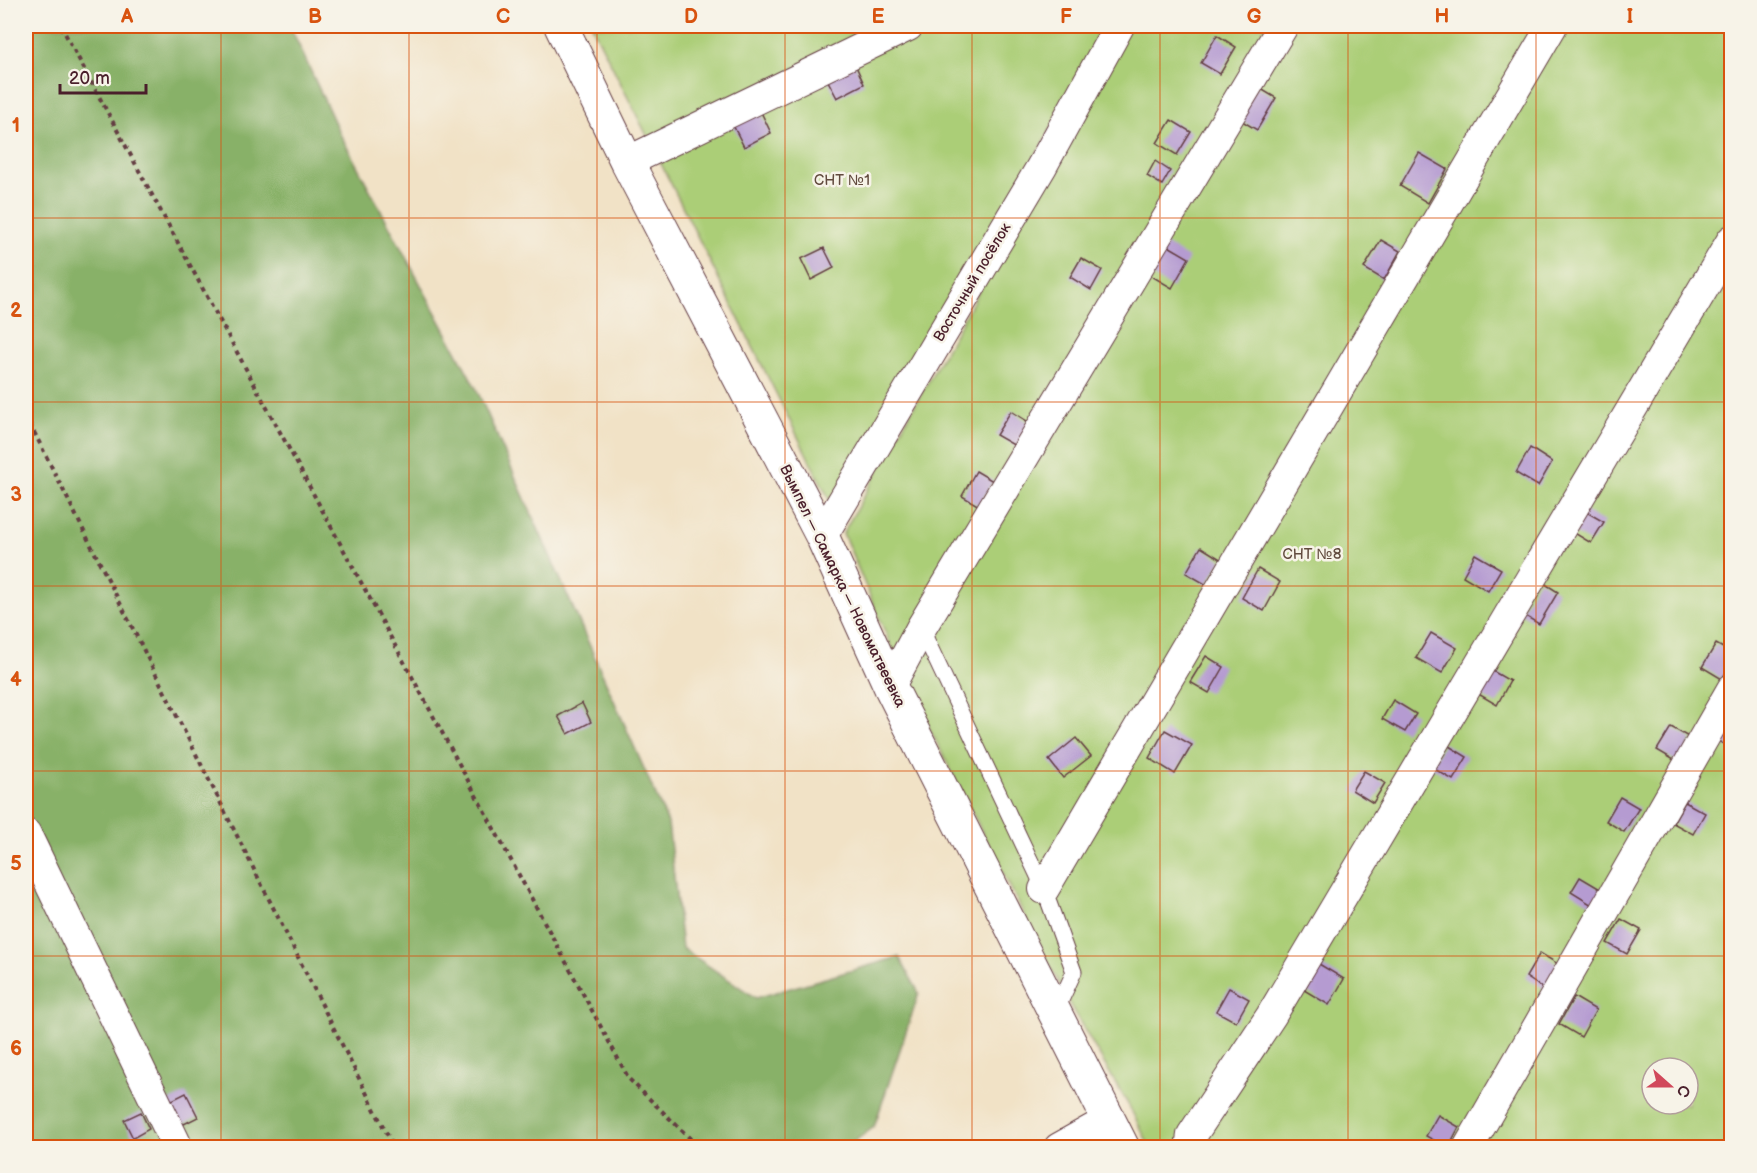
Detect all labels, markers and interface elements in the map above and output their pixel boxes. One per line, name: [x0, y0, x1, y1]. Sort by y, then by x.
text: A: [120, 5, 134, 29]
text: B: [308, 5, 322, 29]
text: C: [496, 5, 510, 29]
text: D: [684, 5, 698, 29]
text: E: [872, 5, 885, 29]
text: F: [1060, 5, 1072, 29]
text: G: [1247, 5, 1262, 29]
text: H: [1435, 5, 1449, 29]
text: I: [1627, 5, 1633, 29]
scale bar: [60, 57, 146, 95]
text: 20 m: [69, 68, 110, 89]
text: 1: [12, 114, 20, 138]
park label: СНТ №1: [814, 171, 870, 190]
street label: Восточный посёлок: [929, 219, 1015, 345]
text: 2: [10, 299, 22, 323]
street label: Вымпел — Самарка — Новоматвеевка: [775, 462, 910, 711]
text: 3: [10, 483, 22, 507]
park label: СНТ №8: [1283, 545, 1342, 564]
text: 4: [10, 668, 22, 692]
text: 5: [10, 852, 22, 876]
text: 6: [10, 1037, 22, 1061]
north arrow: [1640, 1056, 1700, 1116]
text: С: [1672, 1082, 1693, 1099]

